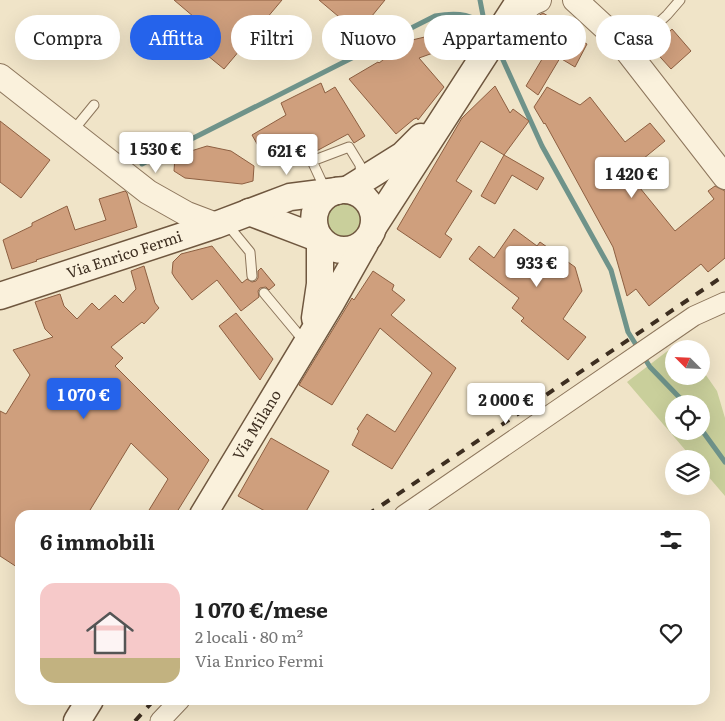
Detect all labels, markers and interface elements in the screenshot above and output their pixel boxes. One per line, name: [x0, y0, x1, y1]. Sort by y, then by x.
chip: Compra: [15, 15, 120, 60]
chip: Affitta: [130, 15, 221, 60]
chip: Filtri: [231, 15, 312, 60]
chip: Nuovo: [322, 15, 414, 60]
chip: Appartamento: [424, 15, 586, 60]
chip: Casa: [596, 15, 671, 60]
pin: 1 530 €: [110, 132, 202, 174]
pin: 621 €: [252, 134, 322, 176]
text: 1 530 €: [130, 136, 182, 160]
text: 621 €: [268, 138, 306, 162]
pin: 1 420 €: [586, 156, 678, 199]
text: 1 420 €: [606, 161, 658, 185]
street label: Via Enrico Fermi: [63, 224, 185, 283]
pin: 933 €: [502, 246, 572, 288]
text: 933 €: [517, 250, 557, 274]
north arrow: [665, 340, 710, 385]
map controls: [665, 340, 710, 495]
pin: 1 070 €: [38, 378, 130, 420]
text: 1 070 €: [58, 382, 110, 406]
pin: 2 000 €: [460, 382, 552, 425]
street label: Via Milano: [226, 385, 286, 464]
text: 2 000 €: [478, 387, 534, 411]
button: locate: [665, 395, 710, 440]
button: layers: [665, 450, 710, 495]
text: 6 immobili: [40, 525, 155, 556]
icon: filters: [657, 526, 685, 554]
text: 1 070 €/mese: [195, 593, 328, 624]
icon: home: [80, 603, 140, 663]
icon: heart: [657, 619, 685, 647]
text: 2 locali · 80 m²: [195, 624, 303, 648]
text: Via Enrico Fermi: [195, 648, 324, 672]

